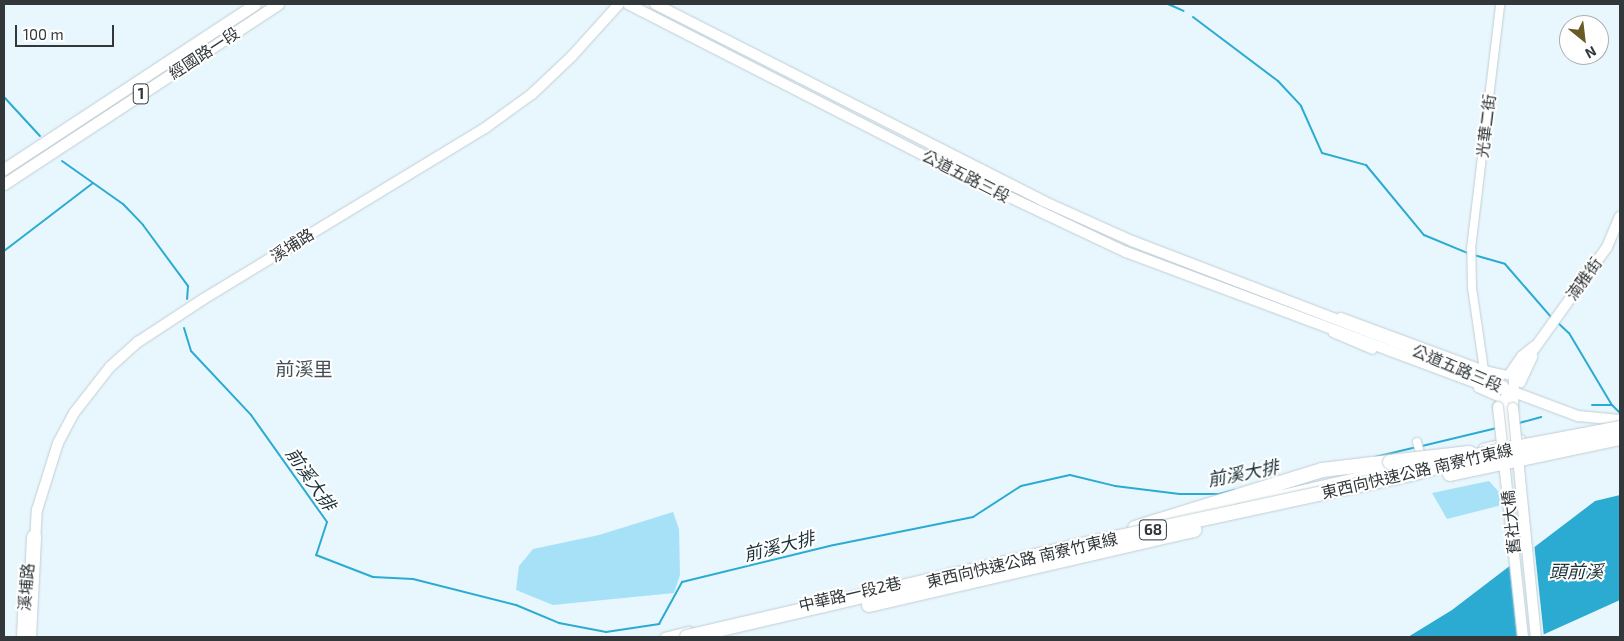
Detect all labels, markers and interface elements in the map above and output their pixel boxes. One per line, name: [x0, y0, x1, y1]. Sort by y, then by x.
scale bar: [18, 15, 116, 47]
north arrow: [1559, 15, 1609, 65]
street label: 經國路一段: [165, 23, 243, 83]
text: 100 m: [23, 25, 64, 43]
text: N: [1582, 43, 1600, 63]
road number: 1: [132, 82, 150, 106]
street label: 光華二街: [1473, 93, 1499, 159]
street label: 公道五路三段: [919, 146, 1013, 206]
street label: 溪埔路: [267, 224, 317, 266]
street label: 湳雅街: [1562, 254, 1606, 304]
street label: 公道五路三段: [1409, 340, 1505, 396]
district label: 前溪里: [276, 358, 332, 380]
street label: 東西向快速公路 南寮竹東線: [1320, 440, 1514, 502]
water label: 前溪大排: [282, 443, 340, 515]
water label: 前溪大排: [1206, 456, 1280, 490]
street label: 舊社大橋: [1498, 489, 1524, 555]
road number: 68: [1138, 518, 1168, 542]
water label: 前溪大排: [741, 527, 817, 565]
street label: 東西向快速公路 南寮竹東線: [925, 529, 1119, 591]
water label: 頭前溪: [1549, 560, 1603, 582]
street label: 溪埔路: [14, 562, 38, 612]
street label: 中華路一段2巷: [797, 573, 903, 615]

